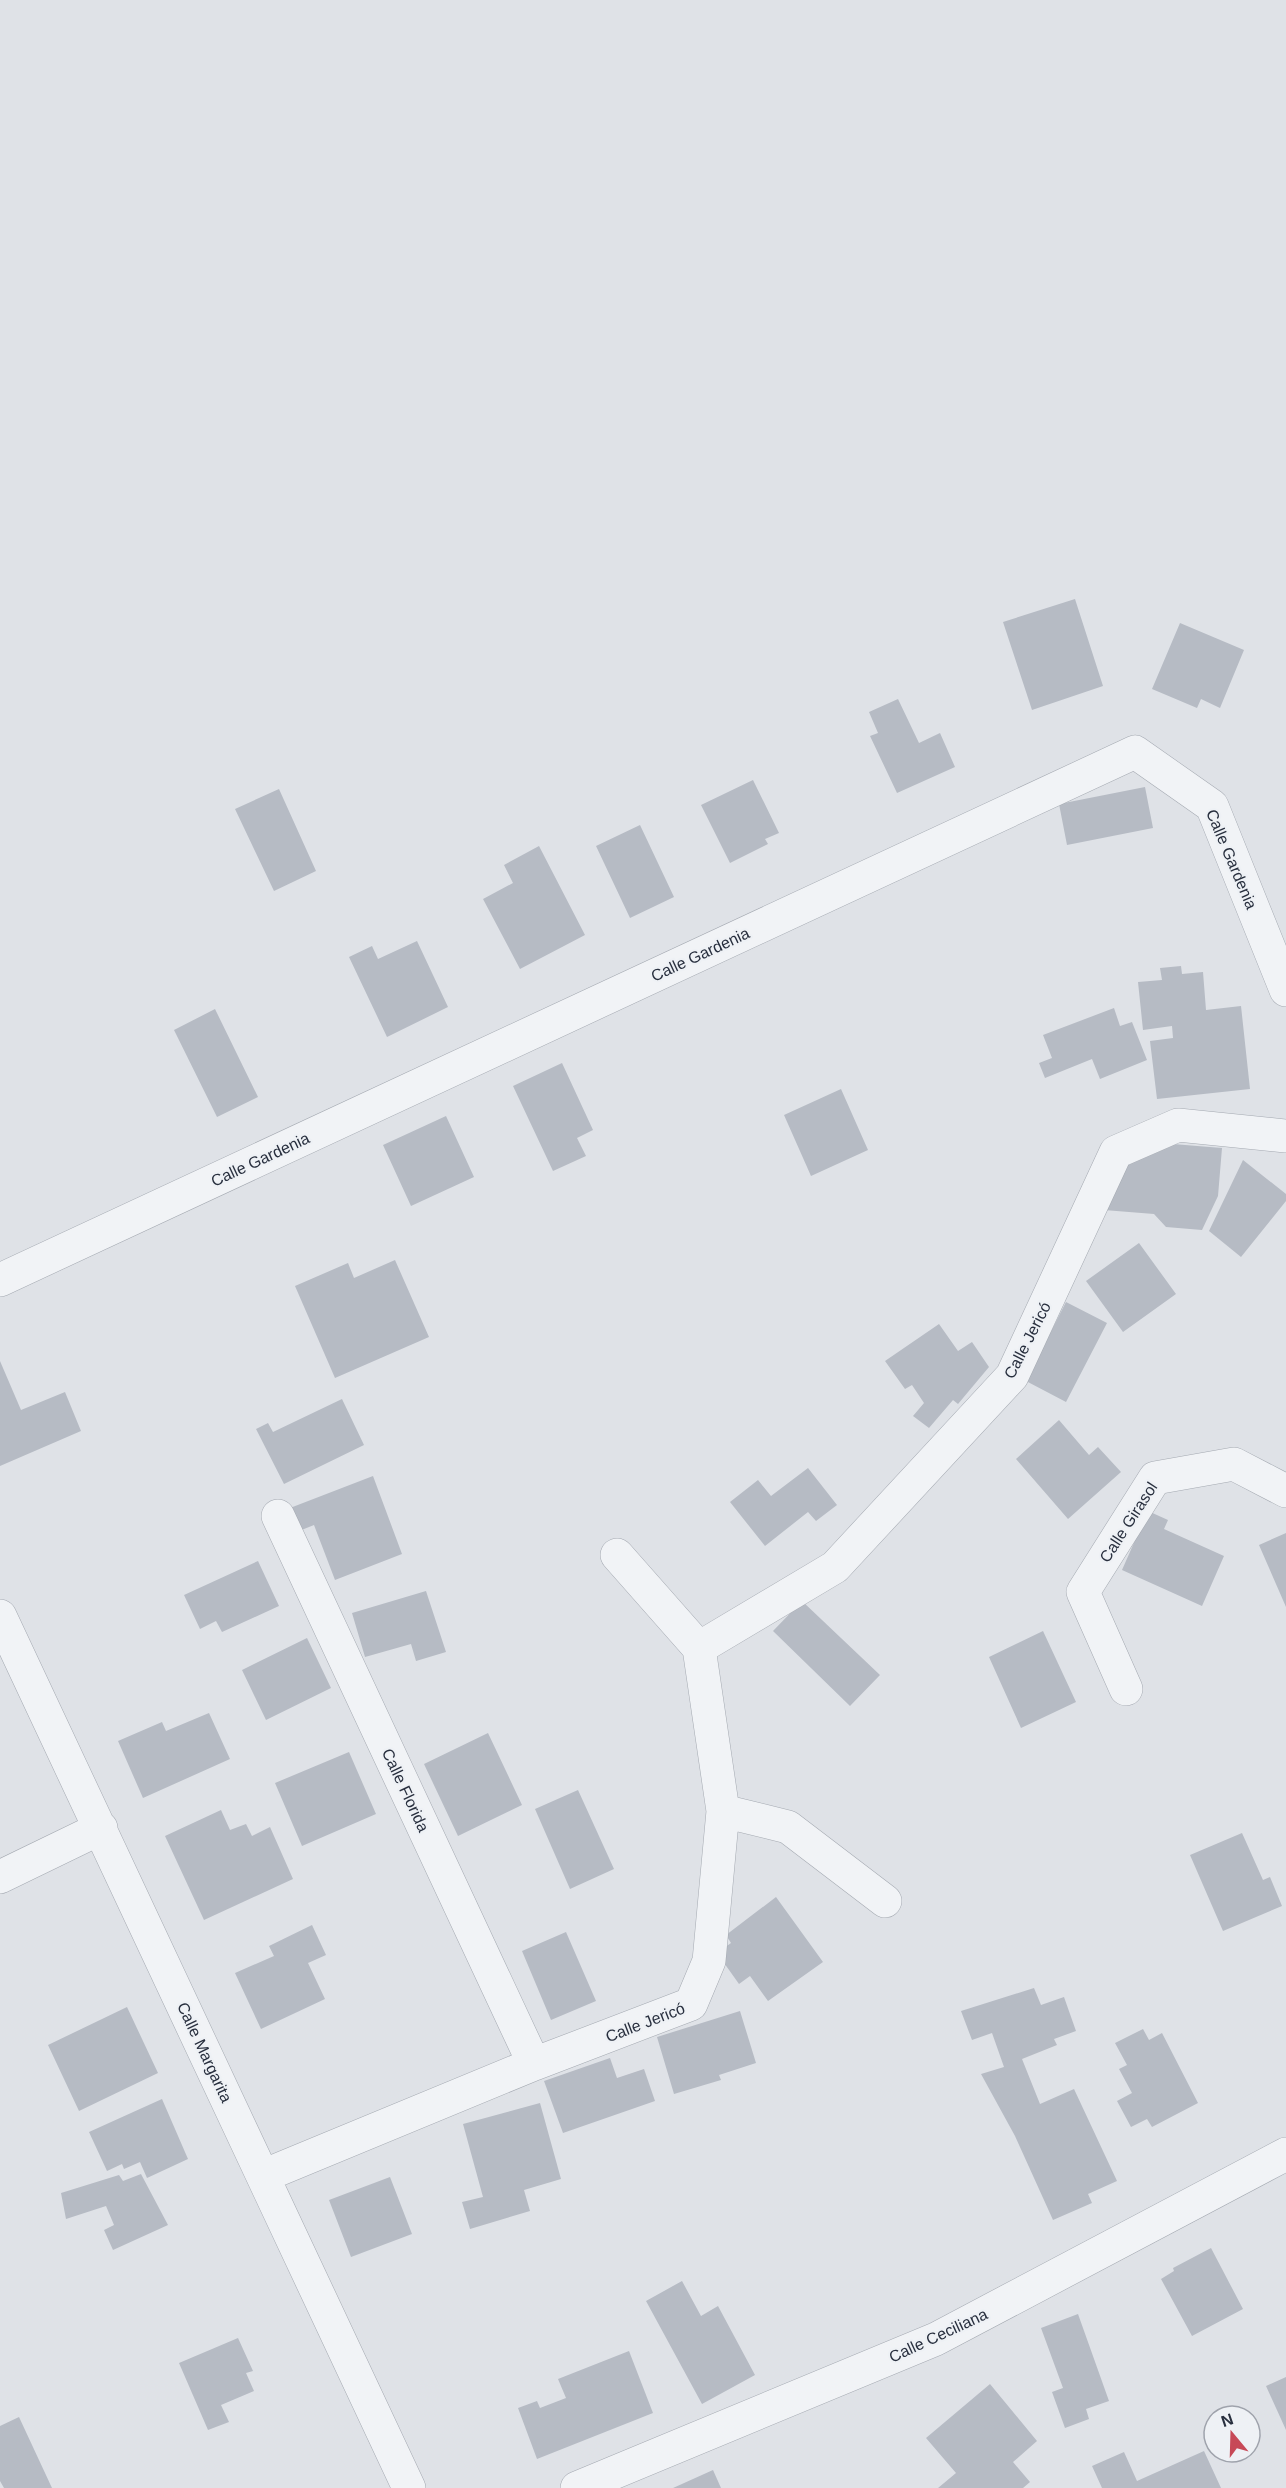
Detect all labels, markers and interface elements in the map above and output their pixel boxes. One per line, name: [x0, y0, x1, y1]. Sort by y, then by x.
street label: Calle Gardenia: [1203, 807, 1260, 912]
street label: Calle Gardenia: [648, 924, 752, 985]
street label: Calle Gardenia: [208, 1129, 312, 1190]
street label: Calle Jericó: [1001, 1299, 1054, 1381]
street label: Calle Girasol: [1096, 1479, 1160, 1565]
street label: Calle Florida: [379, 1746, 432, 1835]
street label: Calle Margarita: [174, 1999, 235, 2105]
street label: Calle Jericó: [603, 2000, 687, 2045]
street label: Calle Ceciliana: [886, 2305, 990, 2366]
north arrow: [1202, 2404, 1262, 2464]
text: N: [1219, 2410, 1236, 2430]

